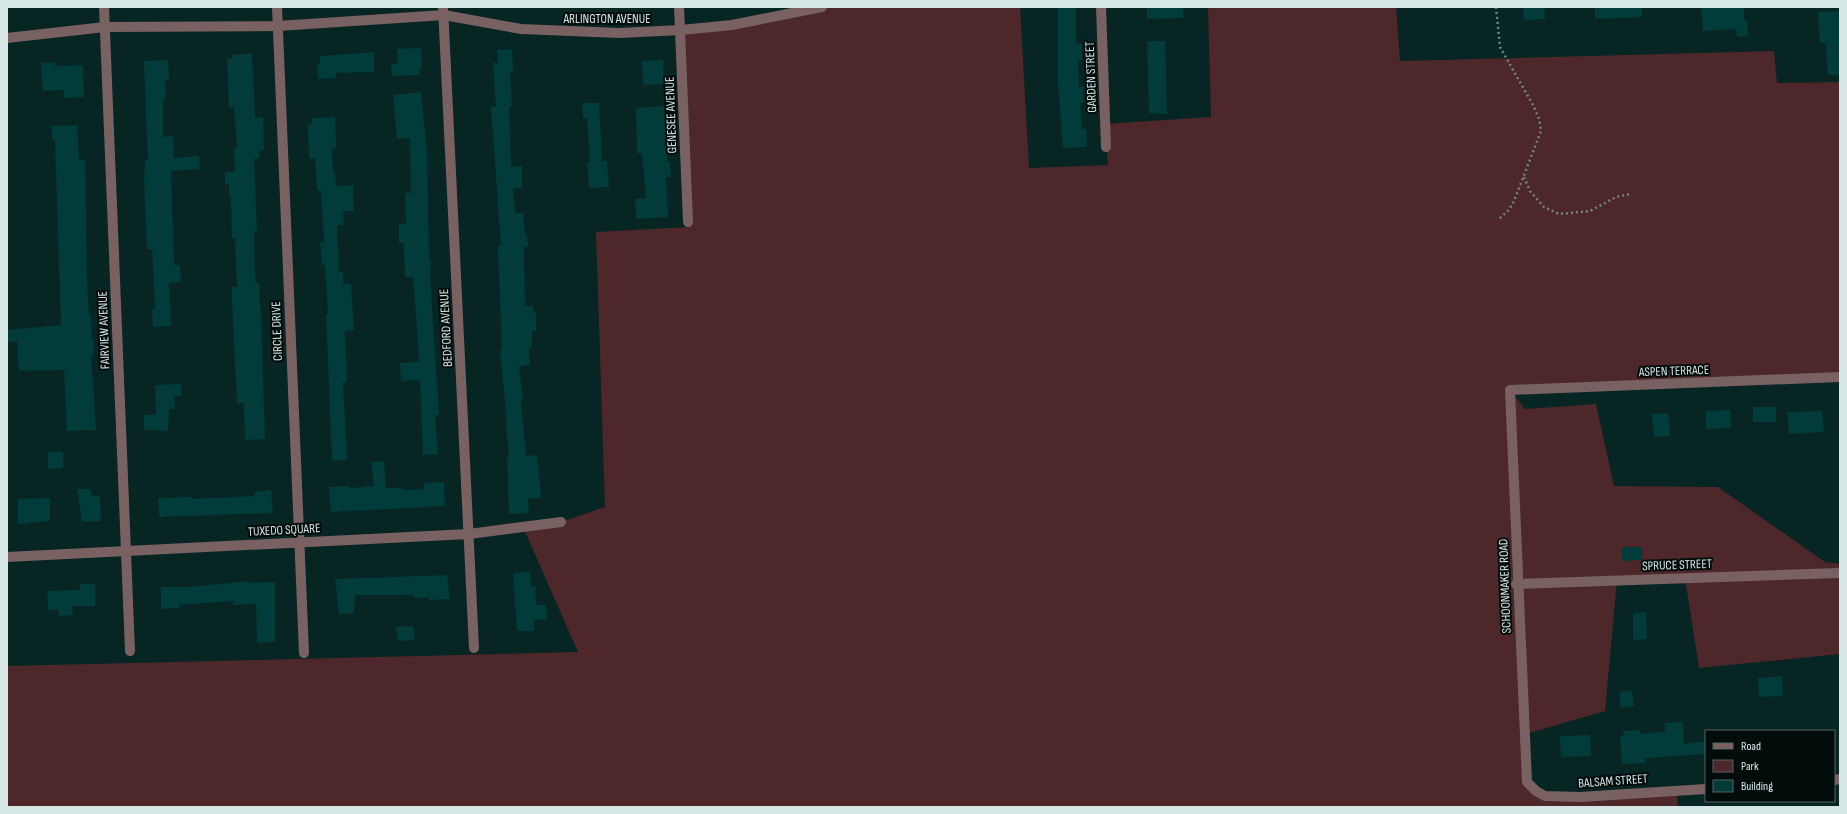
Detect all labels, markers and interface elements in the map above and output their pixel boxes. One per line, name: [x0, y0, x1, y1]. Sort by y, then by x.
street label: ARLINGTON AVENUE: [563, 11, 651, 27]
street label: GARDEN STREET: [1082, 41, 1100, 113]
street label: GENESEE AVENUE: [662, 76, 680, 154]
street label: BEDFORD AVENUE: [436, 289, 456, 367]
street label: FAIRVIEW AVENUE: [95, 291, 113, 369]
street label: CIRCLE DRIVE: [268, 301, 286, 361]
street label: ASPEN TERRACE: [1638, 362, 1709, 380]
street label: TUXEDO SQUARE: [247, 520, 321, 540]
street label: SCHOONMAKER ROAD: [1495, 538, 1515, 634]
street label: SPRUCE STREET: [1642, 556, 1712, 574]
legend: [1705, 730, 1835, 802]
text: Road: [1741, 739, 1761, 754]
text: Park: [1741, 759, 1759, 774]
street label: BALSAM STREET: [1578, 771, 1648, 791]
text: Building: [1741, 779, 1773, 794]

